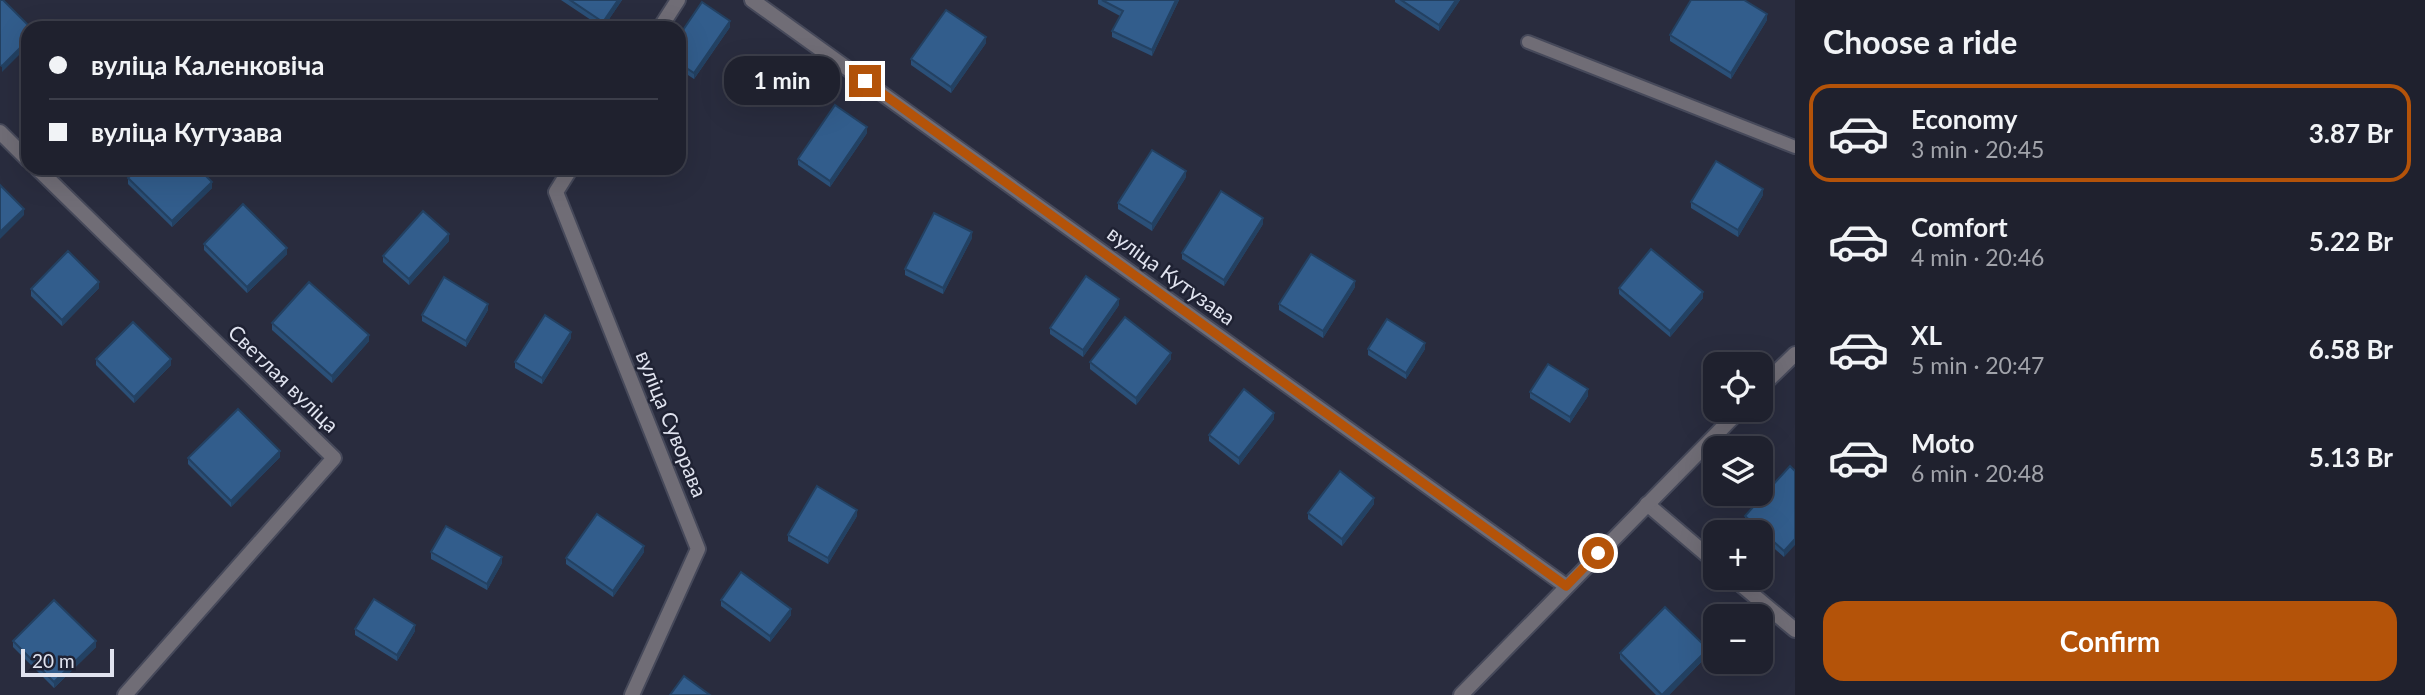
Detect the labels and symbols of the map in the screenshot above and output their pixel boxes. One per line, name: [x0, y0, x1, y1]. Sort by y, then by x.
callout: 1 min: [725, 56, 840, 106]
route end: [849, 65, 881, 97]
street label: вуліца Кутузава: [1103, 220, 1241, 330]
street label: Светлая вуліца: [224, 319, 344, 437]
street label: вуліца Суворава: [632, 347, 713, 500]
route start: [1582, 537, 1614, 569]
scale bar: [21, 646, 114, 678]

